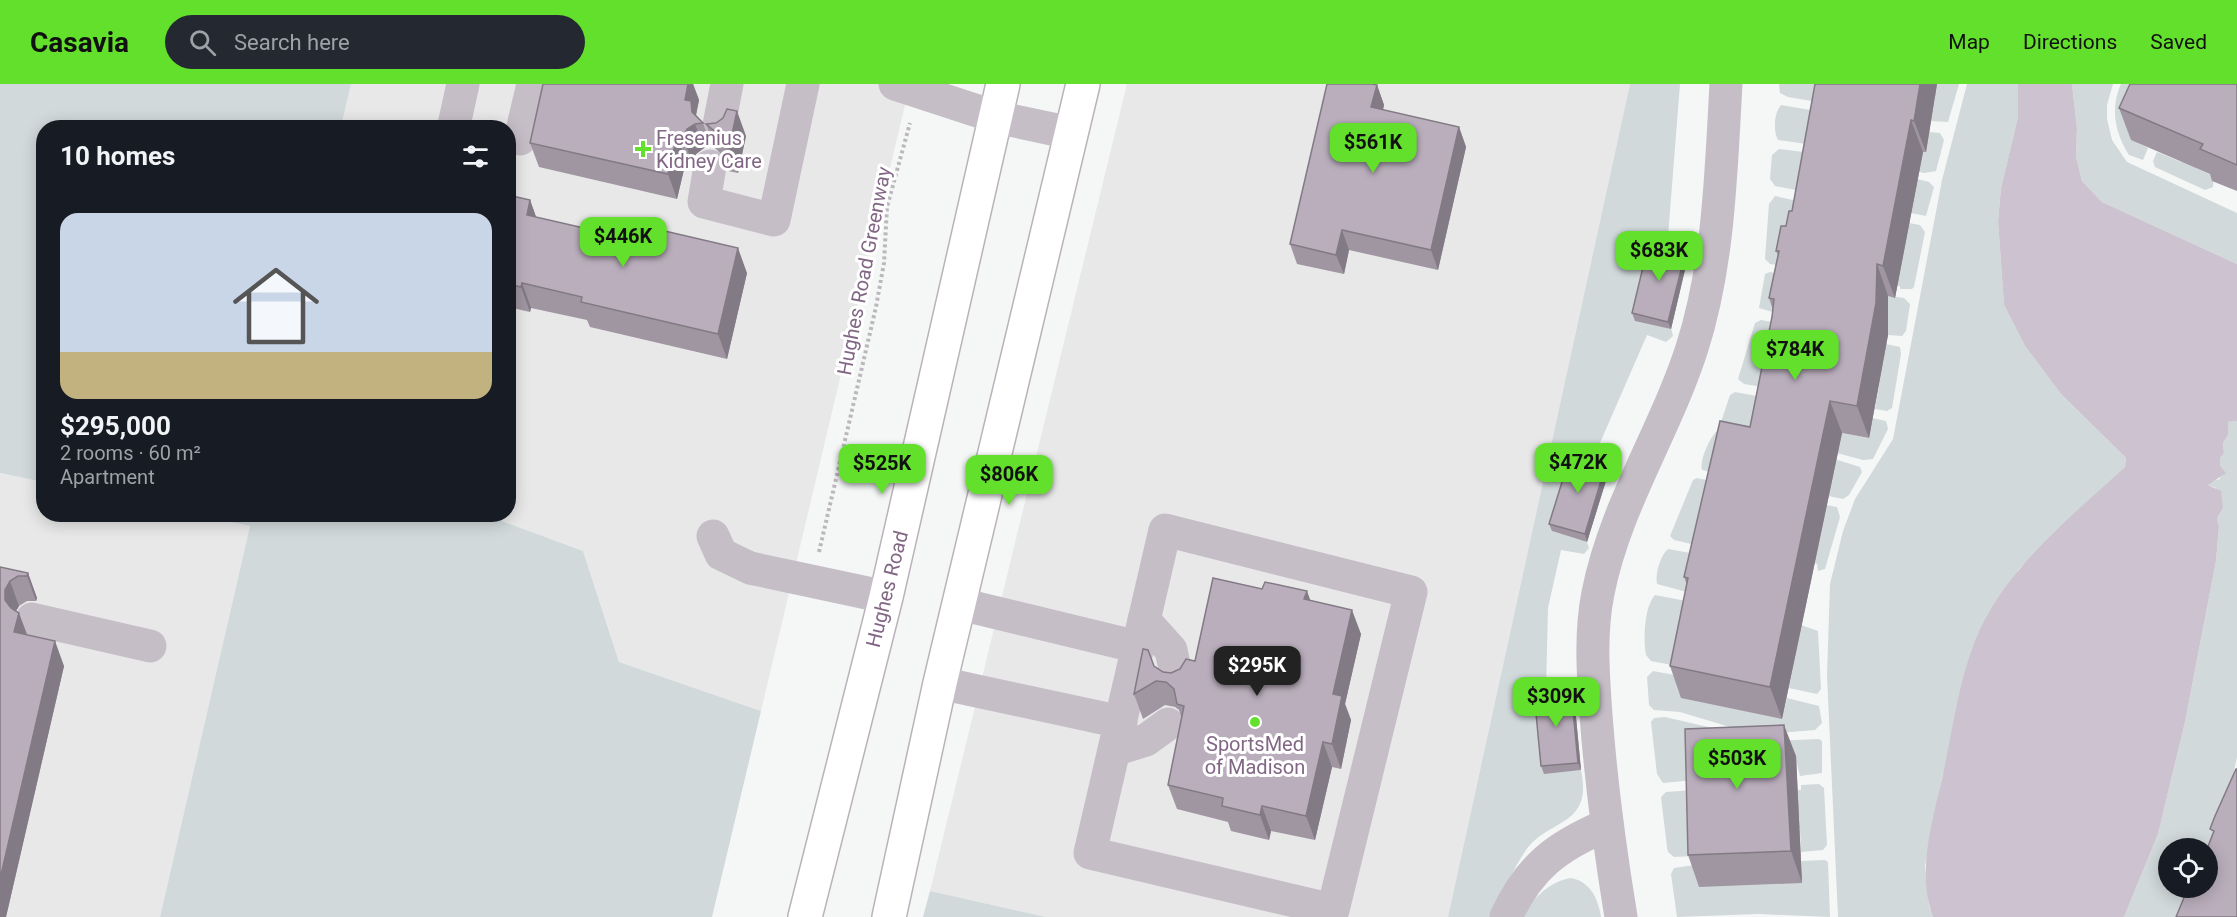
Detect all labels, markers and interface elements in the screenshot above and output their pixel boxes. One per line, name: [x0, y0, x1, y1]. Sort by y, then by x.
search box: [165, 15, 585, 69]
text: Casavia: [30, 26, 129, 59]
icon: search: [186, 26, 219, 59]
text: Search here: [234, 30, 350, 55]
text: Map: [1948, 30, 1990, 54]
text: Directions: [2023, 30, 2117, 54]
text: Saved: [2150, 30, 2207, 54]
pin: $561K: [1331, 123, 1415, 174]
place label: Fresenius Kidney Care: [656, 126, 762, 173]
text: $561K: [1344, 130, 1402, 154]
icon: filters: [459, 140, 492, 173]
marker: Fresenius Kidney Care: [634, 140, 652, 158]
text: 10 homes: [60, 141, 175, 171]
street label: Hughes Road Greenway: [832, 164, 896, 377]
pin: $446K: [581, 217, 665, 268]
text: $446K: [594, 224, 652, 248]
pin: $683K: [1617, 231, 1701, 282]
text: $683K: [1630, 238, 1688, 262]
icon: home: [222, 252, 330, 360]
pin: $784K: [1753, 330, 1837, 381]
text: $784K: [1766, 337, 1824, 361]
text: $295,000: [60, 411, 171, 441]
text: 2 rooms · 60 m²: [60, 441, 201, 465]
pin: $472K: [1536, 443, 1620, 494]
pin: $525K: [840, 444, 924, 495]
text: $472K: [1549, 450, 1607, 474]
text: $525K: [853, 451, 911, 475]
pin: $806K: [967, 455, 1051, 506]
text: $806K: [980, 462, 1038, 486]
text: Apartment: [60, 465, 155, 489]
street label: Hughes Road: [861, 528, 913, 650]
pin: $295K: [1215, 646, 1299, 697]
text: $295K: [1228, 653, 1286, 677]
pin: $309K: [1514, 677, 1598, 728]
text: $309K: [1527, 684, 1585, 708]
marker: SportsMed of Madison: [1248, 715, 1262, 729]
place label: SportsMed of Madison: [1205, 732, 1305, 779]
pin: $503K: [1695, 739, 1779, 790]
text: $503K: [1708, 746, 1766, 770]
map controls: [2158, 838, 2218, 898]
button: locate: [2158, 838, 2218, 898]

